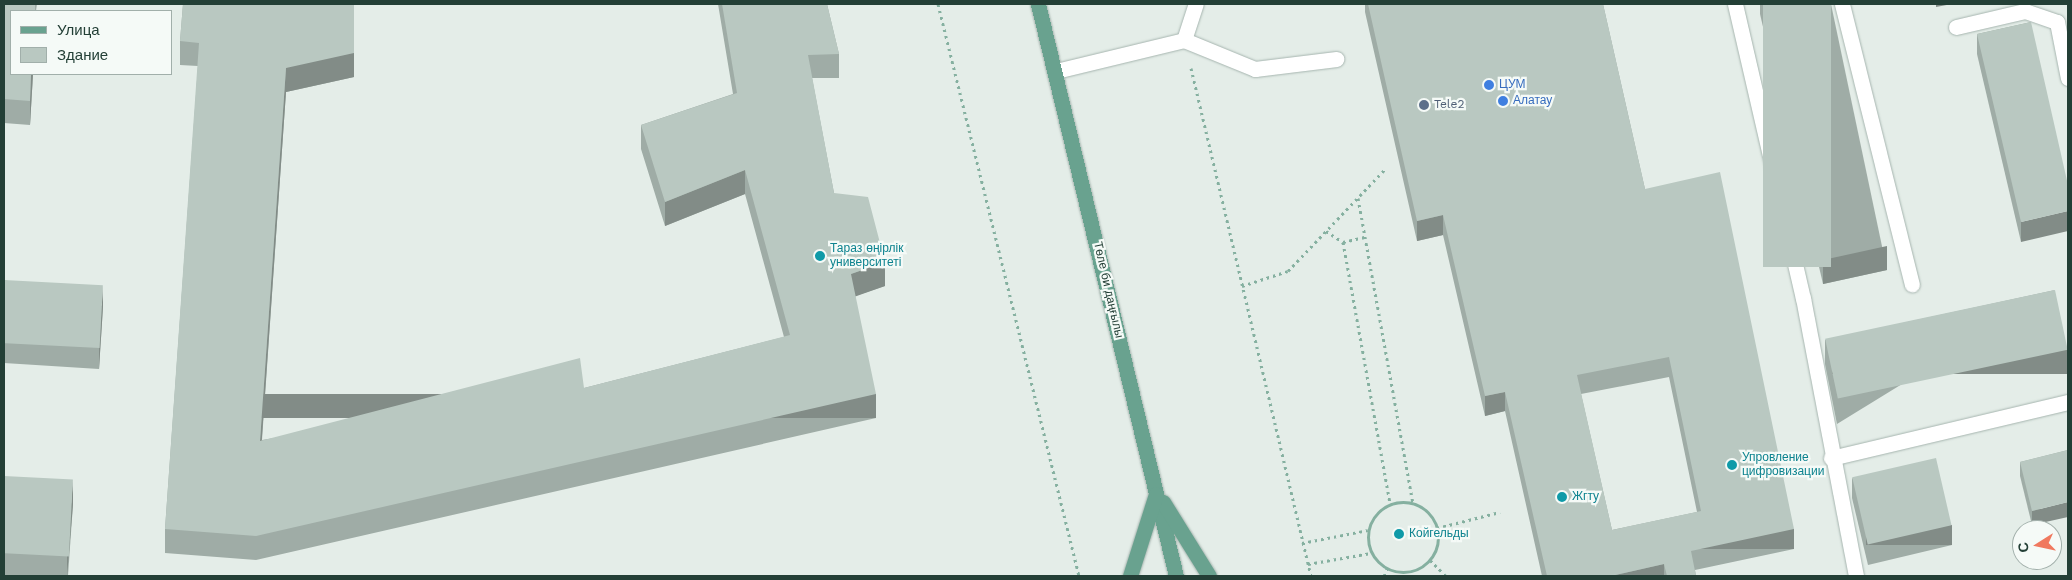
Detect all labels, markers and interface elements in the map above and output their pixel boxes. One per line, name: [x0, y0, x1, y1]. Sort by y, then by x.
legend: [10, 10, 172, 75]
text: Улица: [57, 21, 100, 39]
text: Здание: [57, 46, 108, 64]
place label: ЦУМ: [1499, 78, 1525, 92]
marker: ЦУМ: [1483, 79, 1495, 91]
place label: Алатау: [1513, 94, 1552, 108]
marker: Алатау: [1497, 95, 1509, 107]
place label: Tele2: [1434, 98, 1464, 112]
marker: Tele2: [1418, 99, 1430, 111]
street label: Төле би даңғылы: [1090, 240, 1126, 340]
place label: Тараз өңірлік университеті: [830, 242, 903, 270]
marker: Тараз өңірлік университеті: [814, 250, 826, 262]
place label: Упровление цифровизации: [1742, 451, 1824, 479]
marker: Упровление цифровизации: [1726, 459, 1738, 471]
place label: Жгту: [1572, 490, 1599, 504]
marker: Жгту: [1556, 491, 1568, 503]
north arrow: [2012, 520, 2062, 570]
place label: Койгельды: [1409, 527, 1469, 541]
marker: Койгельды: [1393, 528, 1405, 540]
text: С: [2014, 541, 2032, 554]

